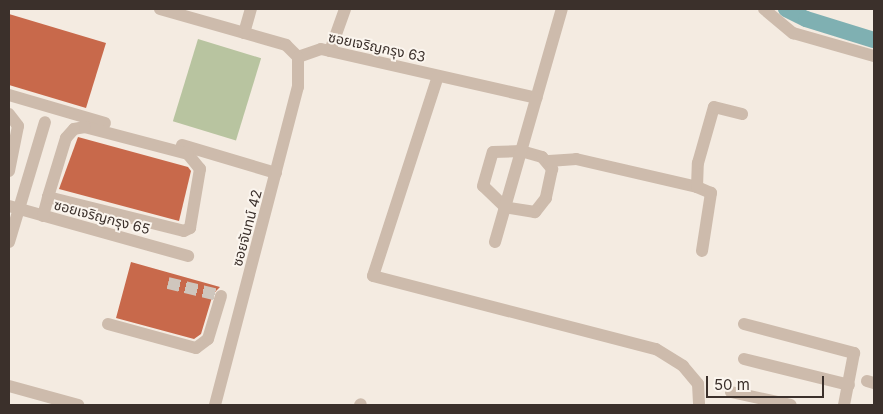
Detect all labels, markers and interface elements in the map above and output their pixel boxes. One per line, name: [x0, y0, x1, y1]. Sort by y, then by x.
street label: ซอยเจริญกรุง 63: [327, 29, 427, 65]
street label: ซอยจันทน์ 42: [229, 188, 265, 268]
street label: ซอยเจริญกรุง 65: [52, 196, 152, 238]
scale bar: [708, 366, 826, 398]
text: 50 m: [714, 375, 750, 394]

